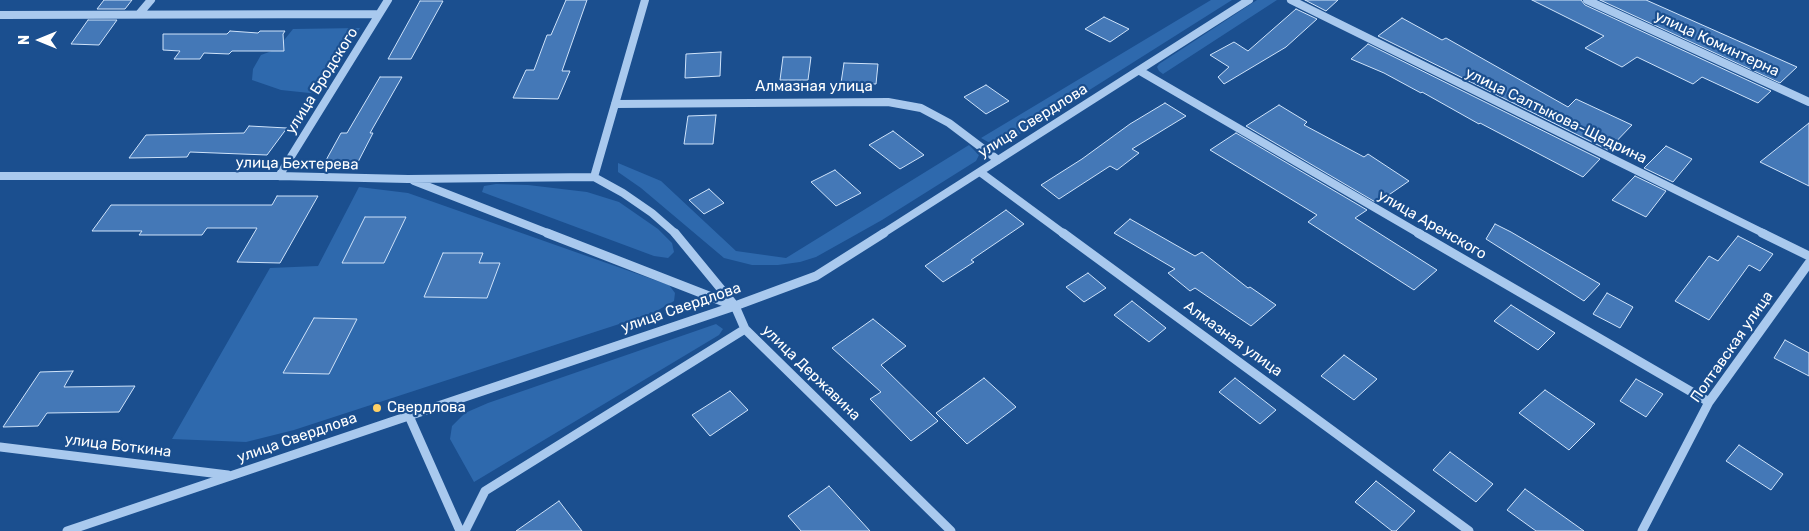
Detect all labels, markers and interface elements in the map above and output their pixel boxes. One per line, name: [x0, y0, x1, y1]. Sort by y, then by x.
street label: улица Коминтерна: [1652, 7, 1782, 81]
north arrow: [15, 15, 65, 65]
street label: улица Бродского: [282, 24, 362, 138]
text: N: [16, 35, 33, 45]
street label: улица Салтыкова-Щедрина: [1462, 64, 1650, 168]
street label: Алмазная улица: [755, 78, 873, 96]
street label: улица Свердлова: [975, 80, 1091, 162]
street label: улица Бехтерева: [235, 154, 359, 174]
street label: улица Аренского: [1374, 187, 1490, 263]
street label: улица Свердлова: [619, 279, 743, 337]
street label: Полтавская улица: [1687, 288, 1777, 406]
street label: Алмазная улица: [1180, 297, 1286, 381]
street label: улица Державина: [758, 321, 864, 425]
place label: Свердлова: [387, 399, 466, 417]
marker: Свердлова: [371, 402, 383, 414]
street label: улица Свердлова: [235, 409, 359, 467]
street label: улица Боткина: [64, 431, 172, 461]

